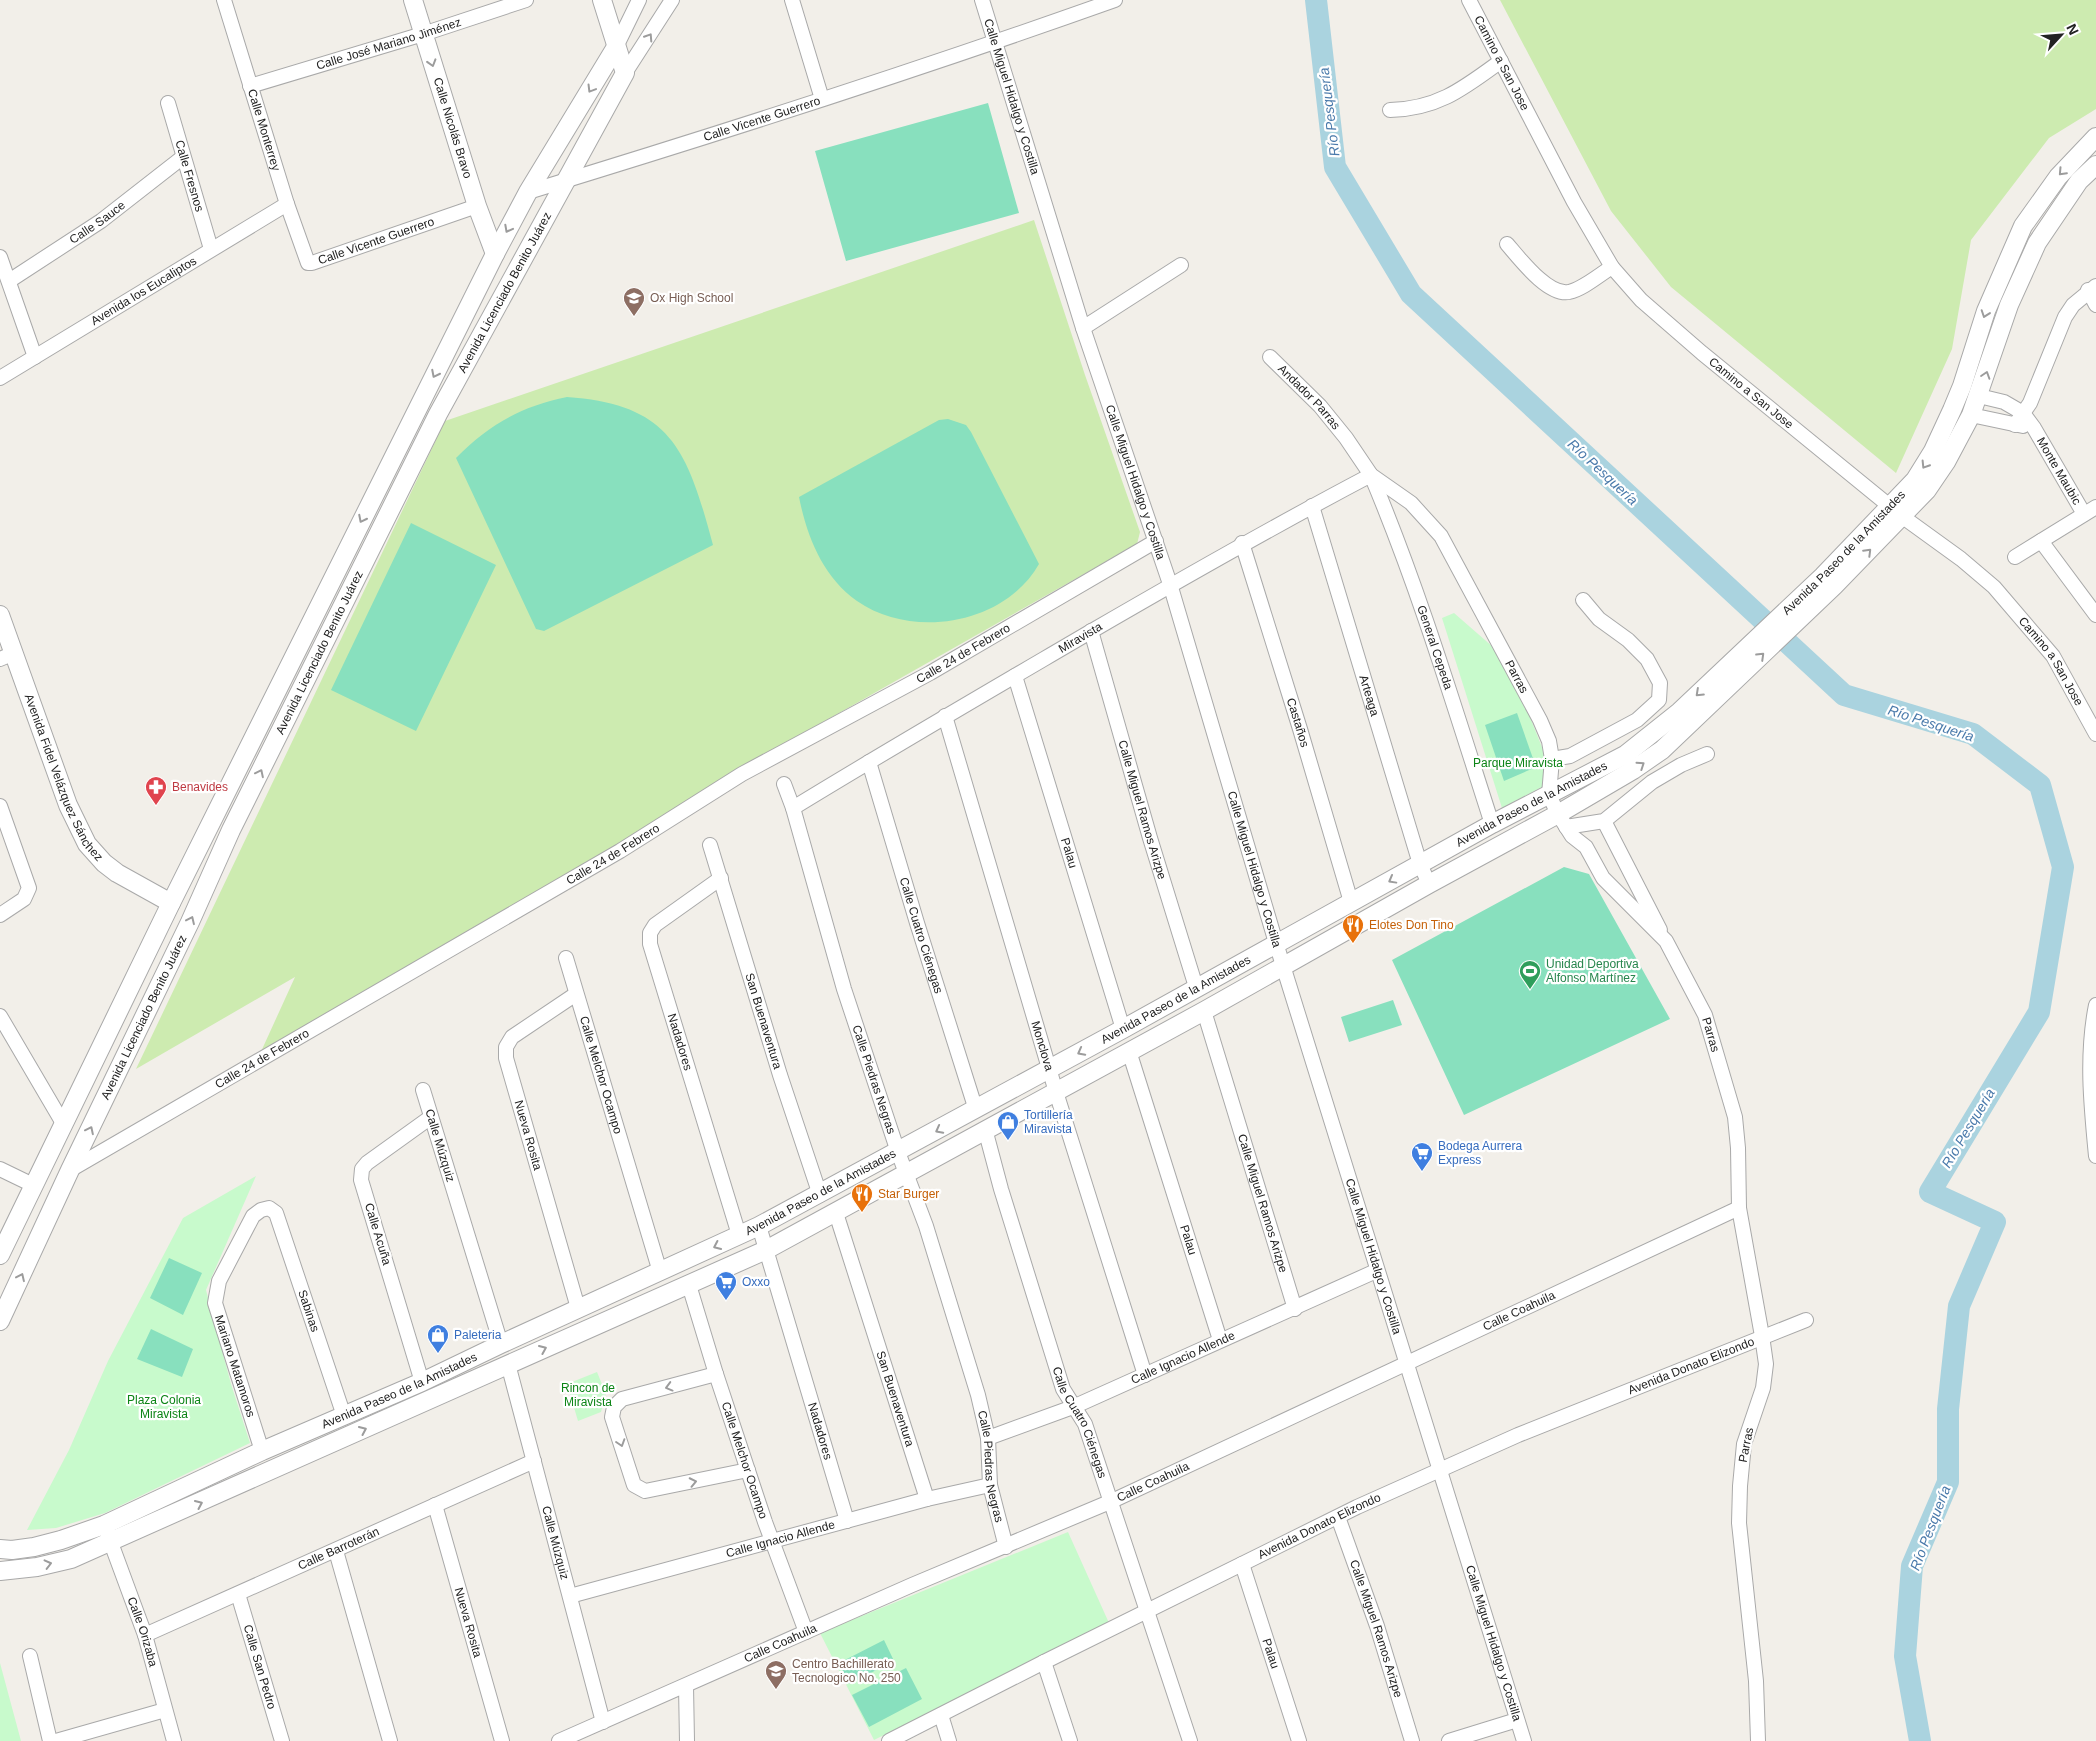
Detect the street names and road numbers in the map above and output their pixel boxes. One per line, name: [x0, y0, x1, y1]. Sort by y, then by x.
street label: Camino a San Jose: [1471, 13, 1532, 113]
street label: Calle José Mariano Jiménez: [315, 15, 463, 73]
street label: Calle Miguel Hidalgo y Costilla: [981, 17, 1042, 176]
street label: Calle Nicolás Bravo: [431, 76, 475, 180]
street label: Calle Monterrey: [245, 87, 283, 173]
street label: Calle Vicente Guerrero: [702, 93, 822, 144]
street label: Calle Fresnos: [172, 138, 207, 213]
street label: Calle Sauce: [67, 198, 128, 247]
street label: Avenida Licenciado Benito Juárez: [455, 210, 554, 375]
street label: Calle Vicente Guerrero: [316, 214, 436, 267]
street label: Avenida los Eucaliptos: [88, 254, 199, 328]
street label: Camino a San Jose: [1706, 354, 1796, 432]
street label: Andador Parras: [1275, 362, 1343, 432]
street label: Calle Miguel Hidalgo y Costilla: [1103, 403, 1168, 562]
street label: Monte Maubic: [2034, 435, 2084, 507]
street label: Avenida Paseo de la Amistades: [1780, 488, 1908, 618]
street label: Avenida Licenciado Benito Juárez: [273, 568, 366, 737]
street label: General Cepeda: [1414, 603, 1456, 692]
street label: Camino a San Jose: [2016, 614, 2086, 708]
street label: Miravista: [1056, 619, 1105, 656]
street label: Calle 24 de Febrero: [914, 621, 1013, 686]
street label: Parras: [1502, 658, 1531, 696]
street label: Arteaga: [1356, 673, 1382, 718]
street label: Avenida Fidel Velázquez Sánchez: [22, 692, 106, 864]
street label: Castaños: [1284, 696, 1312, 749]
street label: Calle Miguel Ramos Arizpe: [1115, 739, 1169, 881]
street label: Avenida Paseo de la Amistades: [1453, 759, 1609, 850]
street label: Calle Miguel Hidalgo y Costilla: [1225, 789, 1284, 949]
street label: Calle 24 de Febrero: [564, 821, 662, 888]
street label: Palau: [1058, 836, 1080, 870]
street label: Calle Cuatro Ciénegas: [897, 876, 946, 995]
street label: Avenida Licenciado Benito Juárez: [98, 933, 190, 1102]
street label: Avenida Paseo de la Amistades: [1099, 953, 1253, 1047]
street label: San Buenaventura: [742, 971, 785, 1071]
street label: Nadadores: [665, 1012, 695, 1072]
street label: Calle Melchor Ocampo: [577, 1014, 625, 1136]
street label: Parras: [1699, 1016, 1722, 1054]
street label: Monclova: [1028, 1019, 1056, 1073]
street label: Calle Piedras Negras: [849, 1023, 898, 1136]
street label: Calle 24 de Febrero: [213, 1026, 312, 1091]
street label: Nueva Rosita: [511, 1099, 545, 1172]
street label: Calle Múzquiz: [422, 1107, 458, 1184]
street label: Calle Miguel Ramos Arizpe: [1235, 1132, 1291, 1275]
street label: Avenida Paseo de la Amistades: [743, 1146, 898, 1238]
street label: Calle Miguel Hidalgo y Costilla: [1343, 1177, 1404, 1336]
street label: Calle Acuña: [362, 1201, 394, 1267]
street label: Palau: [1177, 1223, 1200, 1257]
street label: Sabinas: [295, 1288, 322, 1334]
street label: Calle Coahuila: [1481, 1288, 1558, 1334]
street label: Mariano Matamoros: [212, 1313, 258, 1419]
street label: Calle Ignacio Allende: [1129, 1328, 1237, 1387]
street label: Avenida Donato Elizondo: [1626, 1334, 1757, 1397]
street label: San Buenaventura: [873, 1349, 917, 1449]
street label: Avenida Paseo de la Amistades: [319, 1350, 479, 1432]
street label: Calle Cuatro Ciénegas: [1050, 1365, 1109, 1480]
street label: Calle Melchor Ocampo: [719, 1400, 771, 1521]
street label: Nadadores: [805, 1401, 835, 1461]
street label: Calle Piedras Negras: [975, 1409, 1006, 1524]
street label: Parras: [1736, 1426, 1756, 1464]
street label: Calle Coahuila: [1115, 1459, 1192, 1505]
street label: Avenida Donato Elizondo: [1256, 1490, 1383, 1562]
street label: Calle Múzquiz: [539, 1505, 572, 1581]
street label: Calle Ignacio Allende: [724, 1517, 837, 1560]
street label: Calle Barroterán: [296, 1524, 381, 1573]
street label: Calle Miguel Ramos Arizpe: [1347, 1558, 1405, 1699]
street label: Calle Miguel Hidalgo y Costilla: [1463, 1563, 1524, 1723]
street label: Nueva Rosita: [452, 1586, 485, 1659]
street label: Calle Orizaba: [125, 1595, 160, 1669]
street label: Calle Coahuila: [742, 1621, 819, 1665]
street label: Calle San Pedro: [241, 1623, 279, 1711]
street label: Palau: [1259, 1637, 1282, 1670]

